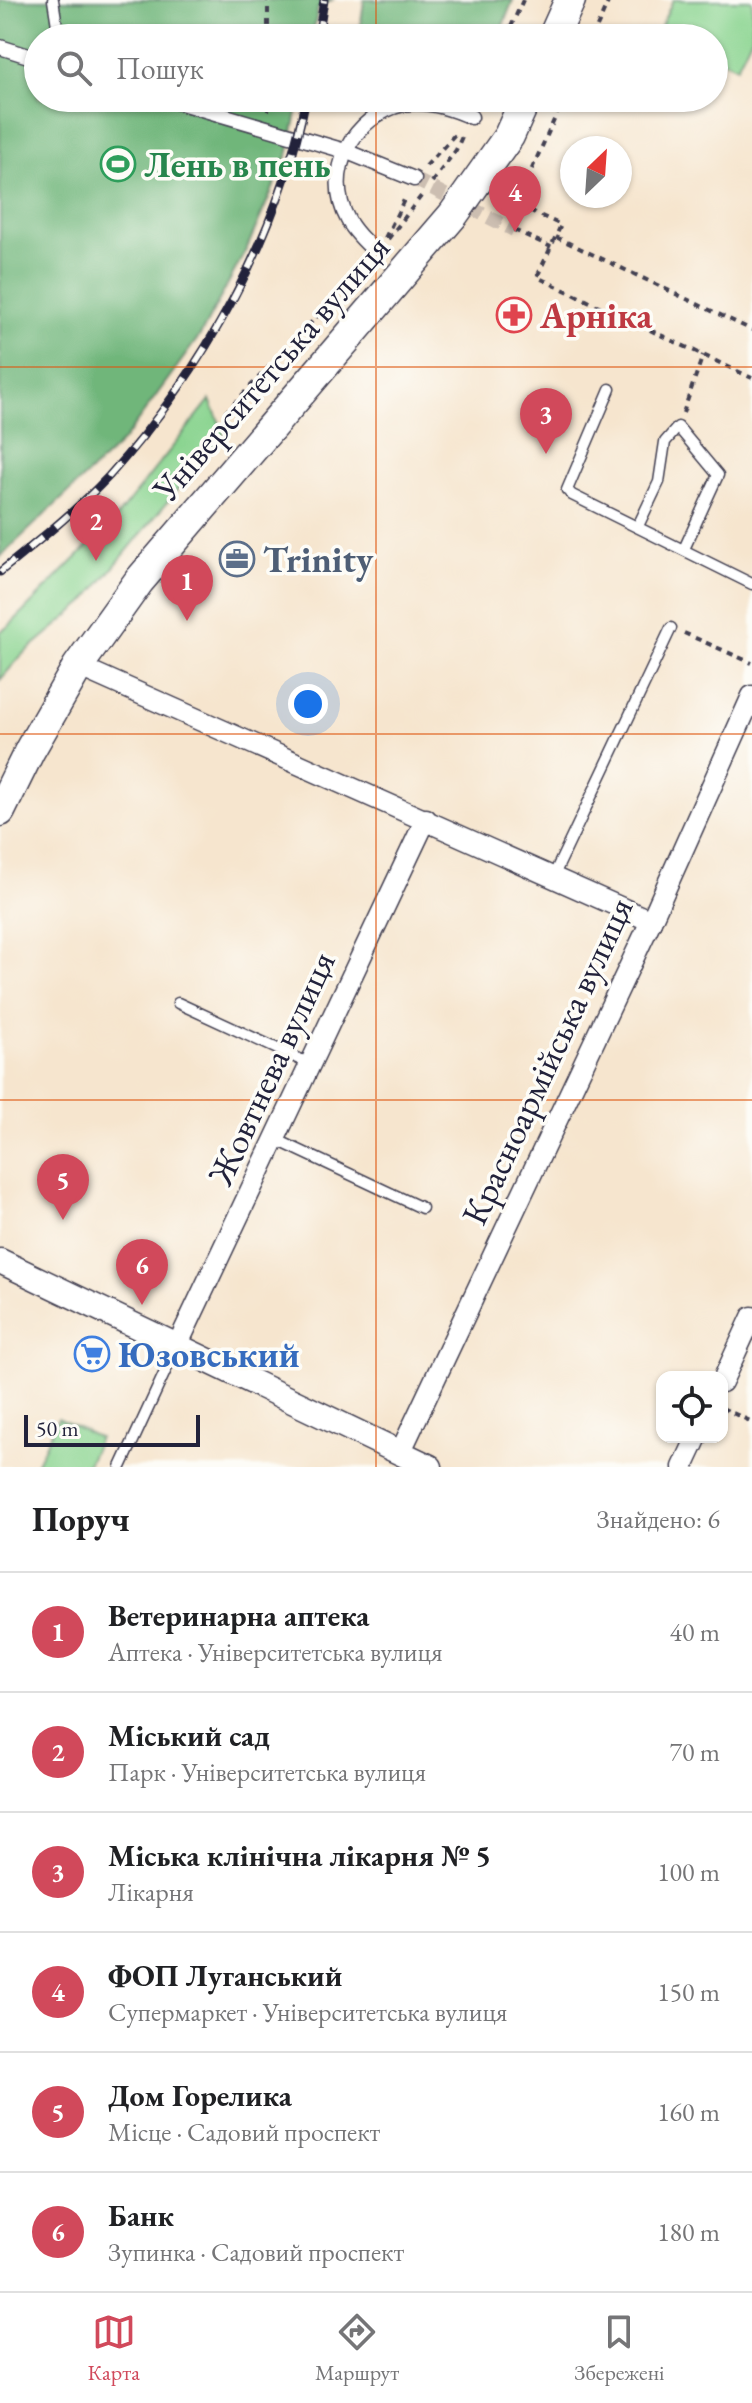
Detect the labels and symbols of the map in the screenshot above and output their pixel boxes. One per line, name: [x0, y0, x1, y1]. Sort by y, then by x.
north arrow: [560, 136, 632, 208]
place label: Лень в пень: [144, 141, 331, 188]
sports icon: Лень в пень: [99, 145, 137, 183]
pin: 4: [489, 166, 541, 232]
street label: Університетська вулиця: [141, 225, 400, 512]
place label: Арніка: [539, 292, 653, 339]
pharmacy icon: Арніка: [495, 296, 533, 334]
pin: 3: [520, 388, 572, 454]
pin: 2: [70, 495, 122, 561]
place label: Trinity: [263, 536, 374, 583]
office icon: Trinity: [218, 540, 256, 578]
pin: 1: [161, 555, 213, 621]
your location: [288, 684, 328, 724]
street label: Красноармійська вулиця: [450, 890, 644, 1232]
street label: Жовтнева вулиця: [196, 944, 346, 1193]
pin: 5: [37, 1154, 89, 1220]
pin: 6: [116, 1239, 168, 1305]
place label: Юзовський: [118, 1331, 300, 1378]
supermarket icon: Юзовський: [73, 1335, 111, 1373]
scale bar: [24, 1411, 200, 1447]

